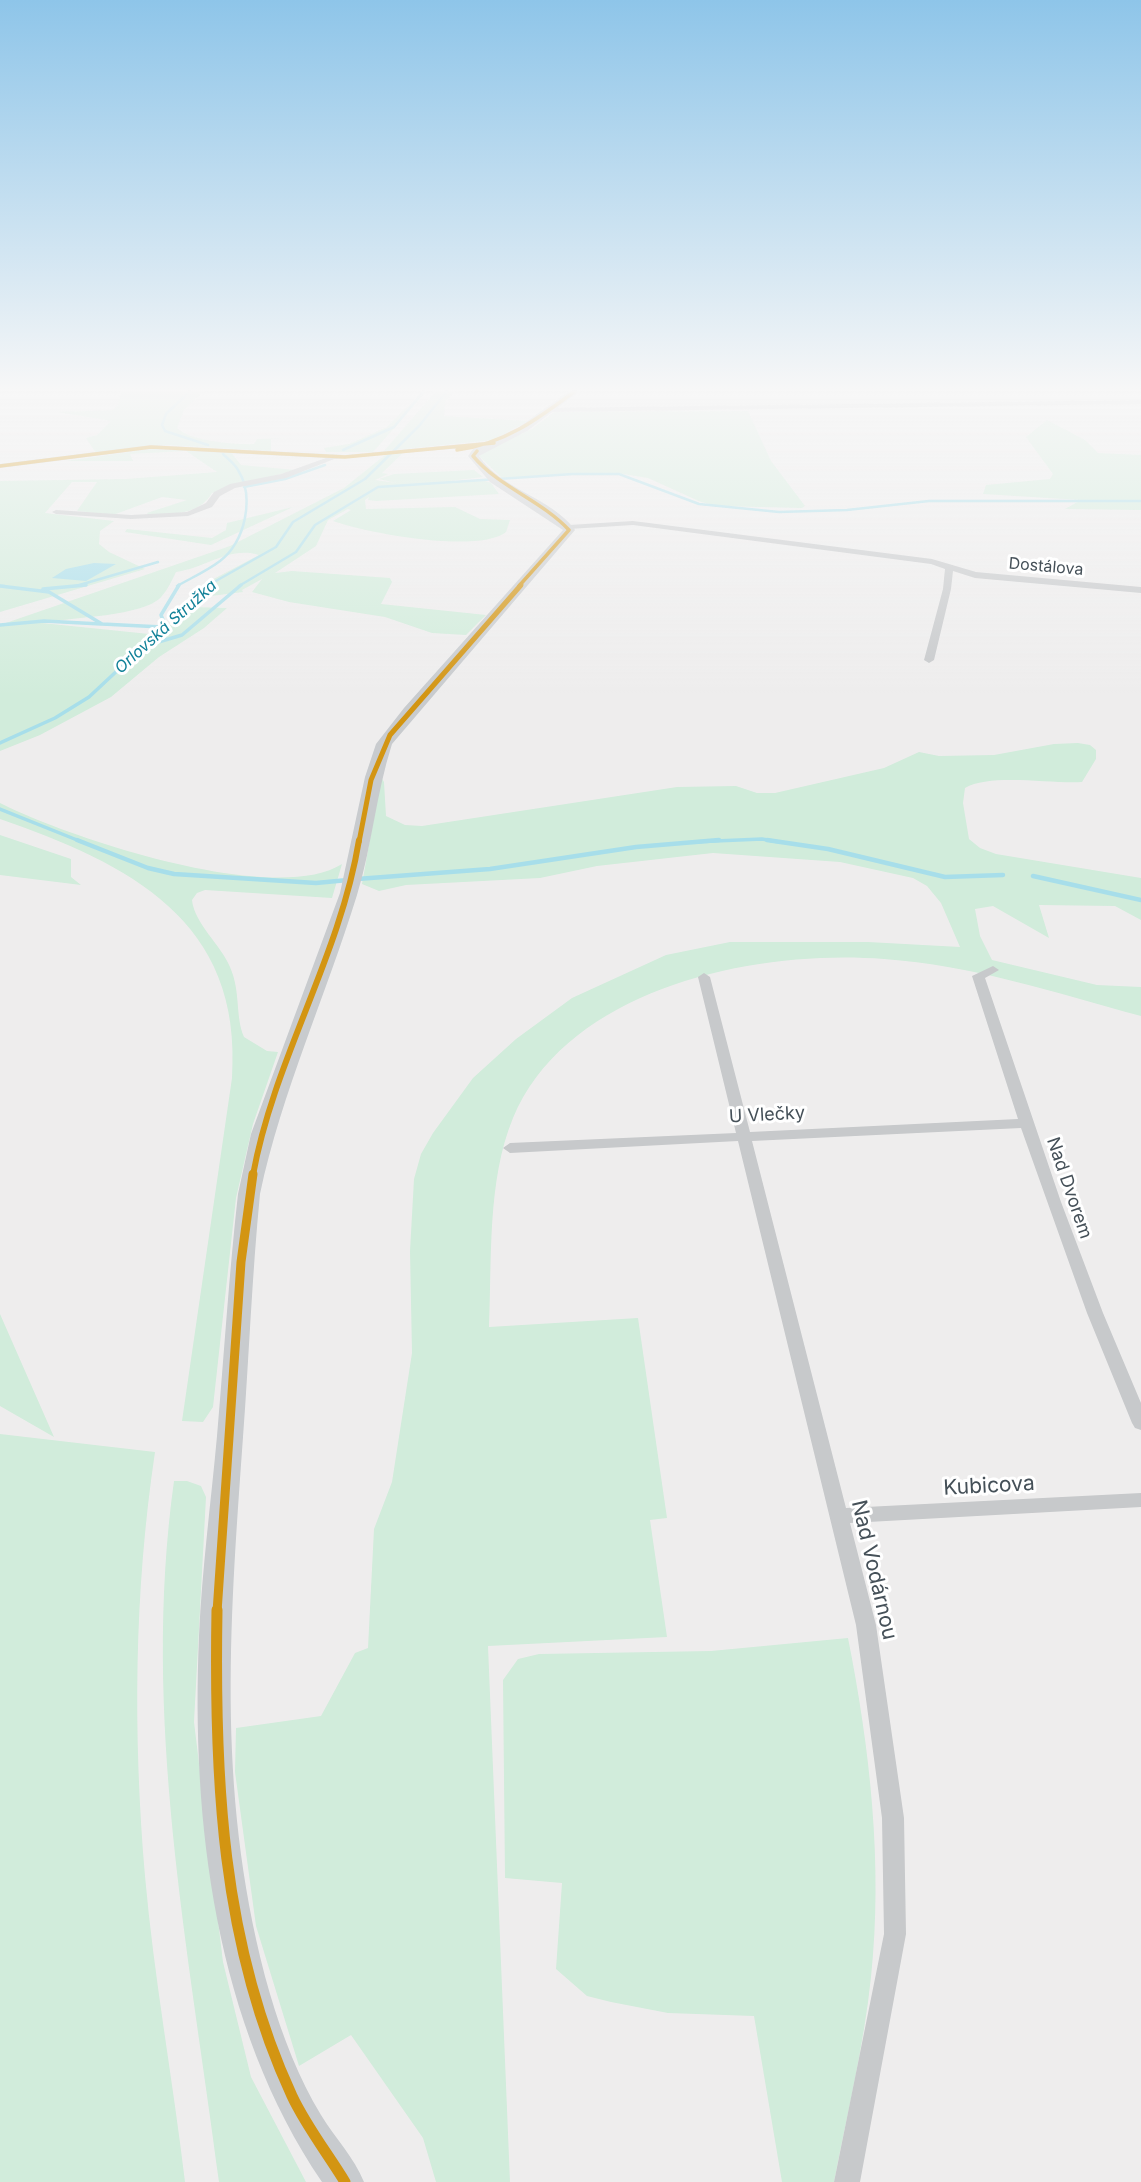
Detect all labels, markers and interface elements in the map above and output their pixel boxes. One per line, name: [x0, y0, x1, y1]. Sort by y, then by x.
street label: Dostálova: [1008, 554, 1084, 580]
water label: Orlovská Stružka: [111, 576, 221, 678]
street label: U Vlečky: [728, 1102, 806, 1128]
street label: Nad Dvorem: [1042, 1134, 1096, 1242]
street label: Kubicova: [943, 1471, 1035, 1501]
street label: Nad Vodárnou: [846, 1498, 902, 1642]

